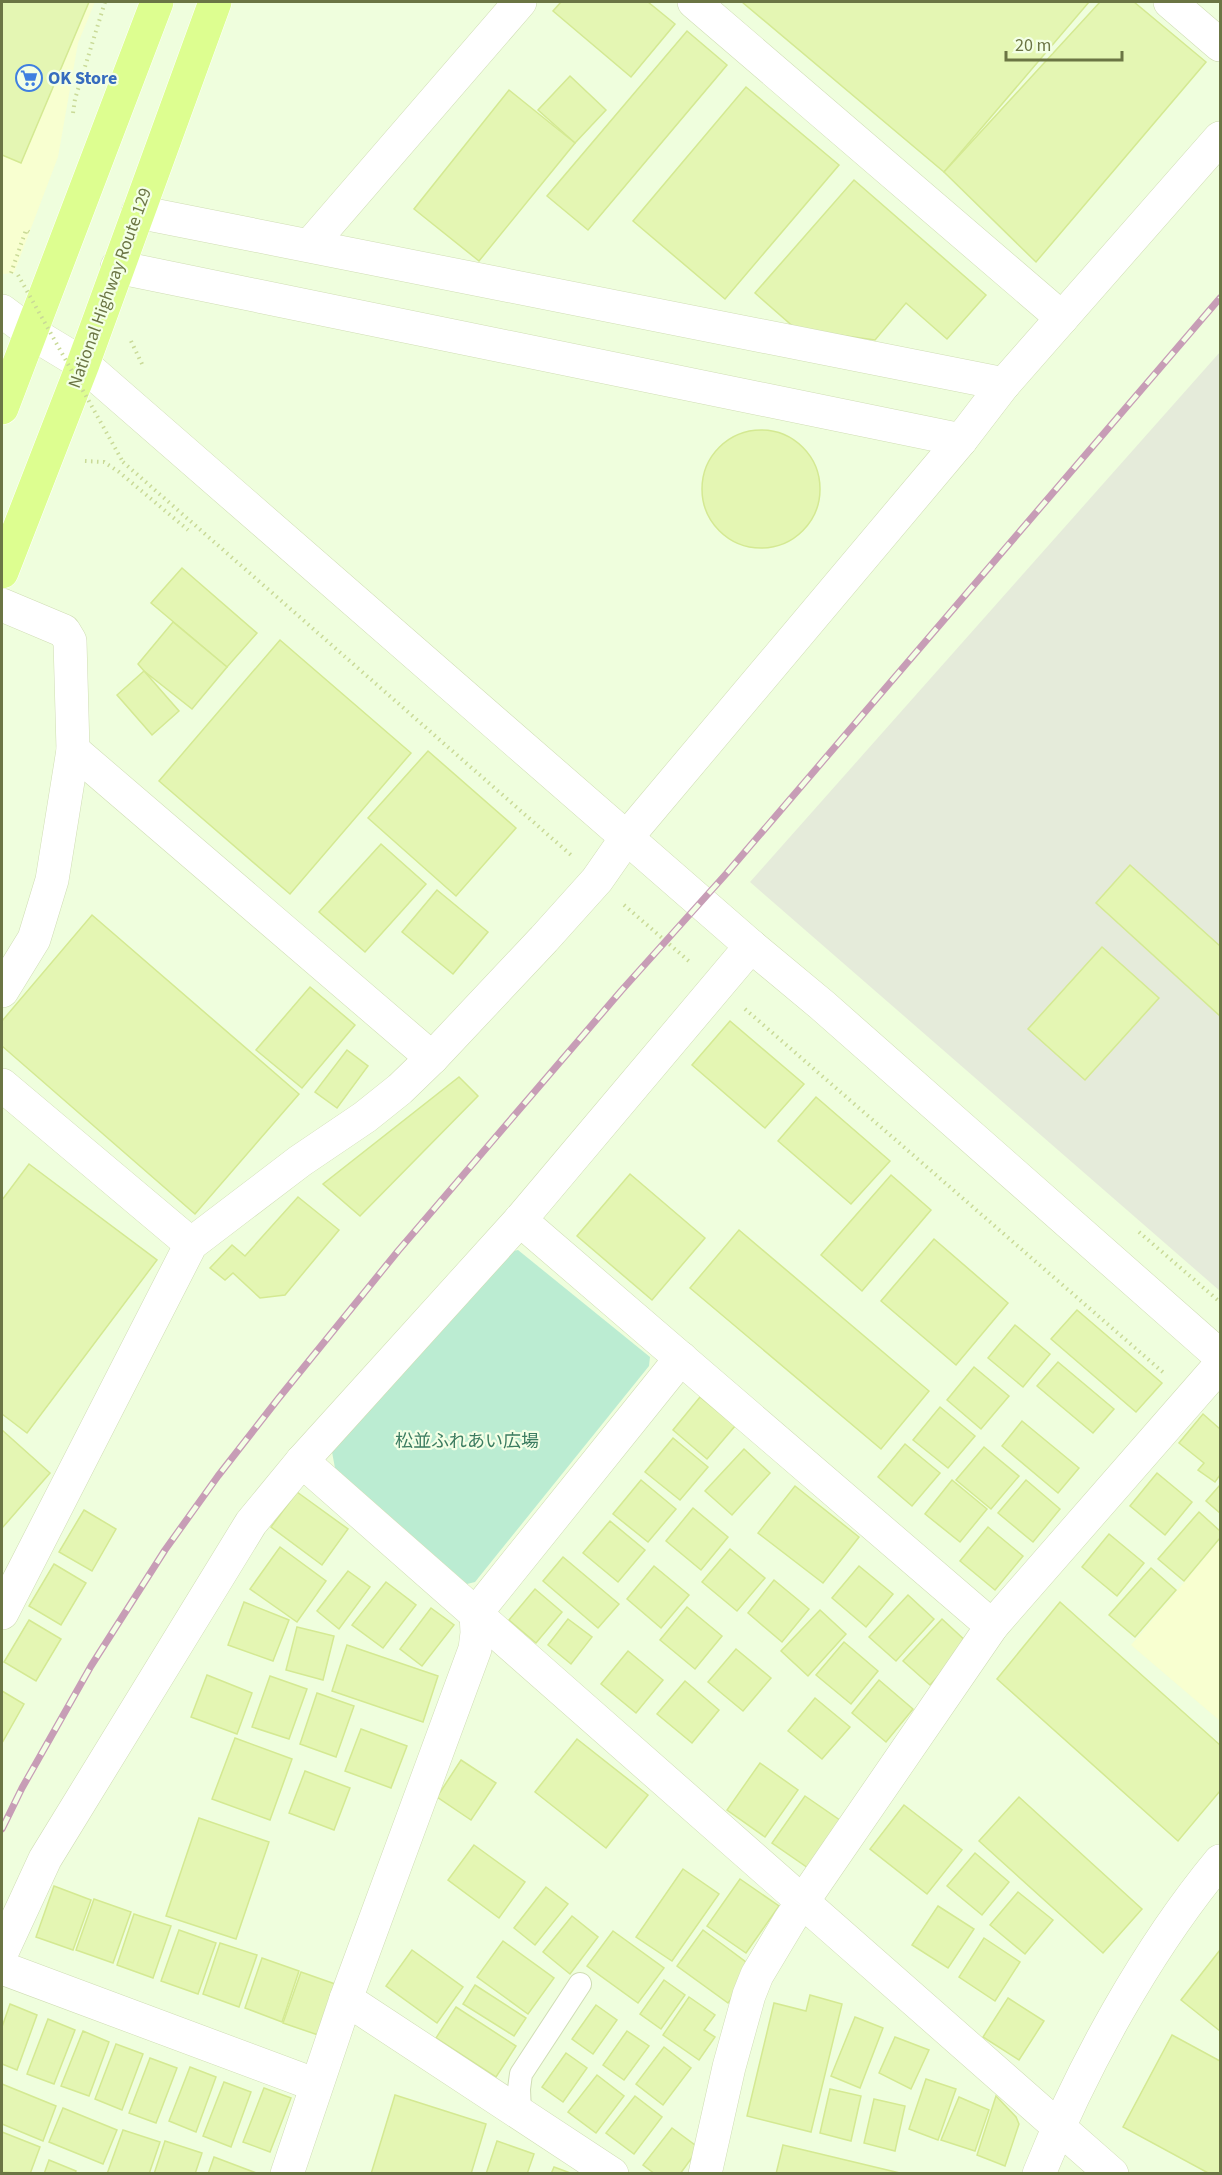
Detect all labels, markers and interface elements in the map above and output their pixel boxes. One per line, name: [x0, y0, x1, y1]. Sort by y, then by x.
scale bar: [1006, 24, 1122, 62]
text: 20 m: [1015, 33, 1051, 58]
supermarket icon: OK Store: [14, 63, 44, 93]
place label: OK Store: [48, 66, 117, 91]
street label: National Highway Route 129: [62, 184, 158, 392]
park label: 松並ふれあい広場: [395, 1429, 539, 1454]

